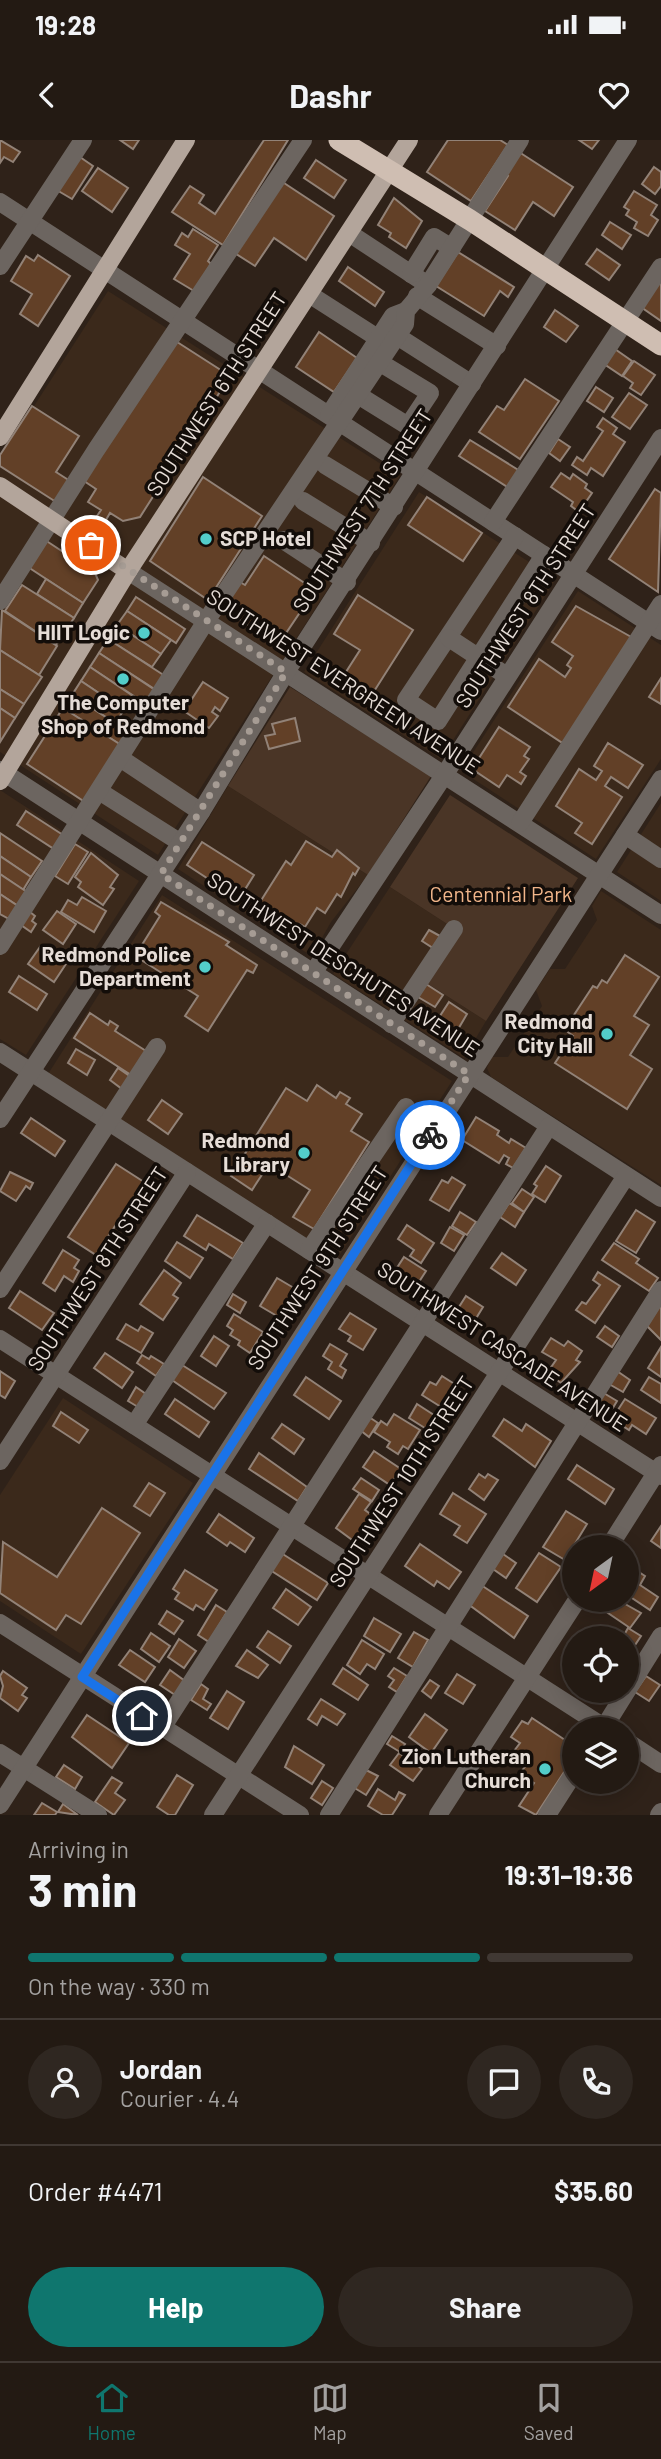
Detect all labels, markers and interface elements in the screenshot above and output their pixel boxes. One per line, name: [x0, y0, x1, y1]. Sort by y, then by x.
text: 19:28: [35, 9, 96, 40]
icon: back: [28, 76, 66, 114]
text: Dashr: [289, 76, 372, 114]
icon: heart: [595, 76, 633, 114]
street label: SOUTHWEST 6TH STREET: [140, 286, 291, 500]
street label: SOUTHWEST 7TH STREET: [287, 404, 437, 616]
street label: SOUTHWEST 8TH STREET: [449, 498, 600, 712]
pin: [61, 515, 121, 575]
place label: SCP Hotel: [220, 525, 311, 550]
icon: bag: [72, 526, 110, 564]
marker: SCP Hotel: [198, 531, 214, 547]
street label: SOUTHWEST EVERGREEN AVENUE: [203, 583, 485, 779]
place label: HIIT Logic: [37, 619, 130, 644]
marker: HIIT Logic: [136, 625, 152, 641]
marker: The Computer Shop of Redmond: [115, 671, 131, 687]
place label: The Computer Shop of Redmond: [41, 689, 205, 738]
street label: SOUTHWEST DESCHUTES AVENUE: [203, 866, 485, 1061]
park label: Centennial Park: [430, 881, 572, 906]
place label: Redmond Police Department: [42, 941, 191, 990]
marker: Redmond Police Department: [197, 959, 213, 975]
place label: Redmond City Hall: [504, 1008, 593, 1057]
marker: Redmond City Hall: [599, 1026, 615, 1042]
courier: [395, 1100, 465, 1170]
icon: bike: [411, 1116, 449, 1154]
place label: Redmond Library: [201, 1127, 290, 1176]
marker: Redmond Library: [296, 1145, 312, 1161]
street label: SOUTHWEST 9TH STREET: [241, 1160, 392, 1374]
street label: SOUTHWEST 8TH STREET: [21, 1161, 172, 1375]
street label: SOUTHWEST CASCADE AVENUE: [373, 1256, 632, 1436]
street label: SOUTHWEST 10TH STREET: [323, 1371, 478, 1591]
north arrow: [562, 1535, 639, 1612]
map controls: [562, 1535, 639, 1794]
button: locate: [562, 1626, 639, 1703]
pin: [112, 1686, 172, 1746]
icon: home: [123, 1697, 161, 1735]
button: layers: [562, 1717, 639, 1794]
place label: Zion Lutheran Church: [402, 1743, 531, 1792]
marker: Zion Lutheran Church: [537, 1761, 553, 1777]
text: Arriving in: [28, 1835, 129, 1863]
text: 19:31–19:36: [505, 1859, 633, 1890]
text: 3 min: [28, 1861, 137, 1916]
text: On the way · 330 m: [28, 1972, 210, 2000]
button: person: [28, 2045, 102, 2119]
button: chat: [467, 2045, 541, 2119]
button: phone: [559, 2045, 633, 2119]
text: Jordan: [120, 2053, 202, 2084]
text: Courier · 4.4: [120, 2084, 239, 2112]
text: Order #4471: [28, 2175, 163, 2206]
text: $35.60: [554, 2175, 633, 2206]
button: Help: [28, 2267, 324, 2347]
button: Share: [338, 2267, 633, 2347]
tab: Home: [87, 2379, 136, 2444]
tab: Map: [311, 2379, 349, 2444]
tab: Saved: [524, 2379, 574, 2444]

